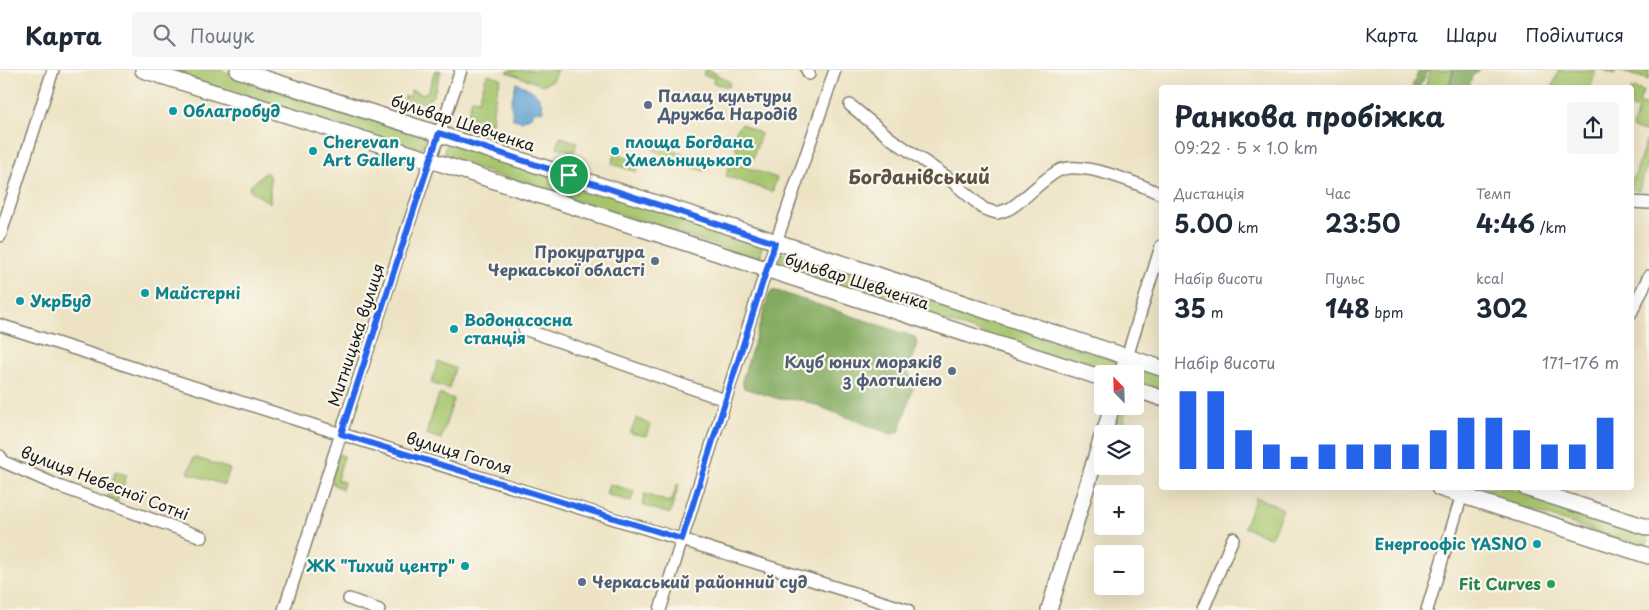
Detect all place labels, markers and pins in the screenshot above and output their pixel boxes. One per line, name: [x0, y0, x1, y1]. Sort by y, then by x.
place label: Палац культури Дружба Народів: [657, 83, 797, 125]
place label: Облагробуд: [183, 98, 280, 122]
marker: Палац культури Дружба Народів: [642, 99, 654, 111]
marker: Облагробуд: [167, 105, 179, 117]
place label: Cherevan Art Gallery: [322, 129, 415, 171]
place label: площа Богдана Хмельницького: [625, 129, 754, 171]
marker: Cherevan Art Gallery: [307, 145, 319, 157]
marker: площа Богдана Хмельницького: [609, 145, 621, 157]
pin: [548, 154, 590, 196]
place label: Прокуратура Черкаської області: [488, 239, 645, 281]
marker: Прокуратура Черкаської області: [649, 255, 661, 267]
place label: Майстерні: [155, 280, 241, 304]
marker: Майстерні: [139, 287, 151, 299]
place label: УкрБуд: [30, 288, 91, 312]
marker: УкрБуд: [14, 295, 26, 307]
place label: Водонасосна станція: [464, 307, 573, 349]
marker: Водонасосна станція: [448, 323, 460, 335]
place label: Клуб юних моряків з флотилією: [784, 349, 943, 391]
marker: Клуб юних моряків з флотилією: [946, 365, 958, 377]
place label: Енергоофіс YASNO: [1375, 531, 1527, 555]
marker: Енергоофіс YASNO: [1531, 538, 1543, 550]
place label: ЖК "Тихий центр": [306, 553, 455, 577]
marker: ЖК "Тихий центр": [459, 560, 471, 572]
place label: Черкаський районний суд: [592, 569, 808, 593]
place label: Fit Curves: [1459, 571, 1541, 595]
marker: Черкаський районний суд: [576, 576, 588, 588]
marker: Fit Curves: [1545, 578, 1557, 590]

